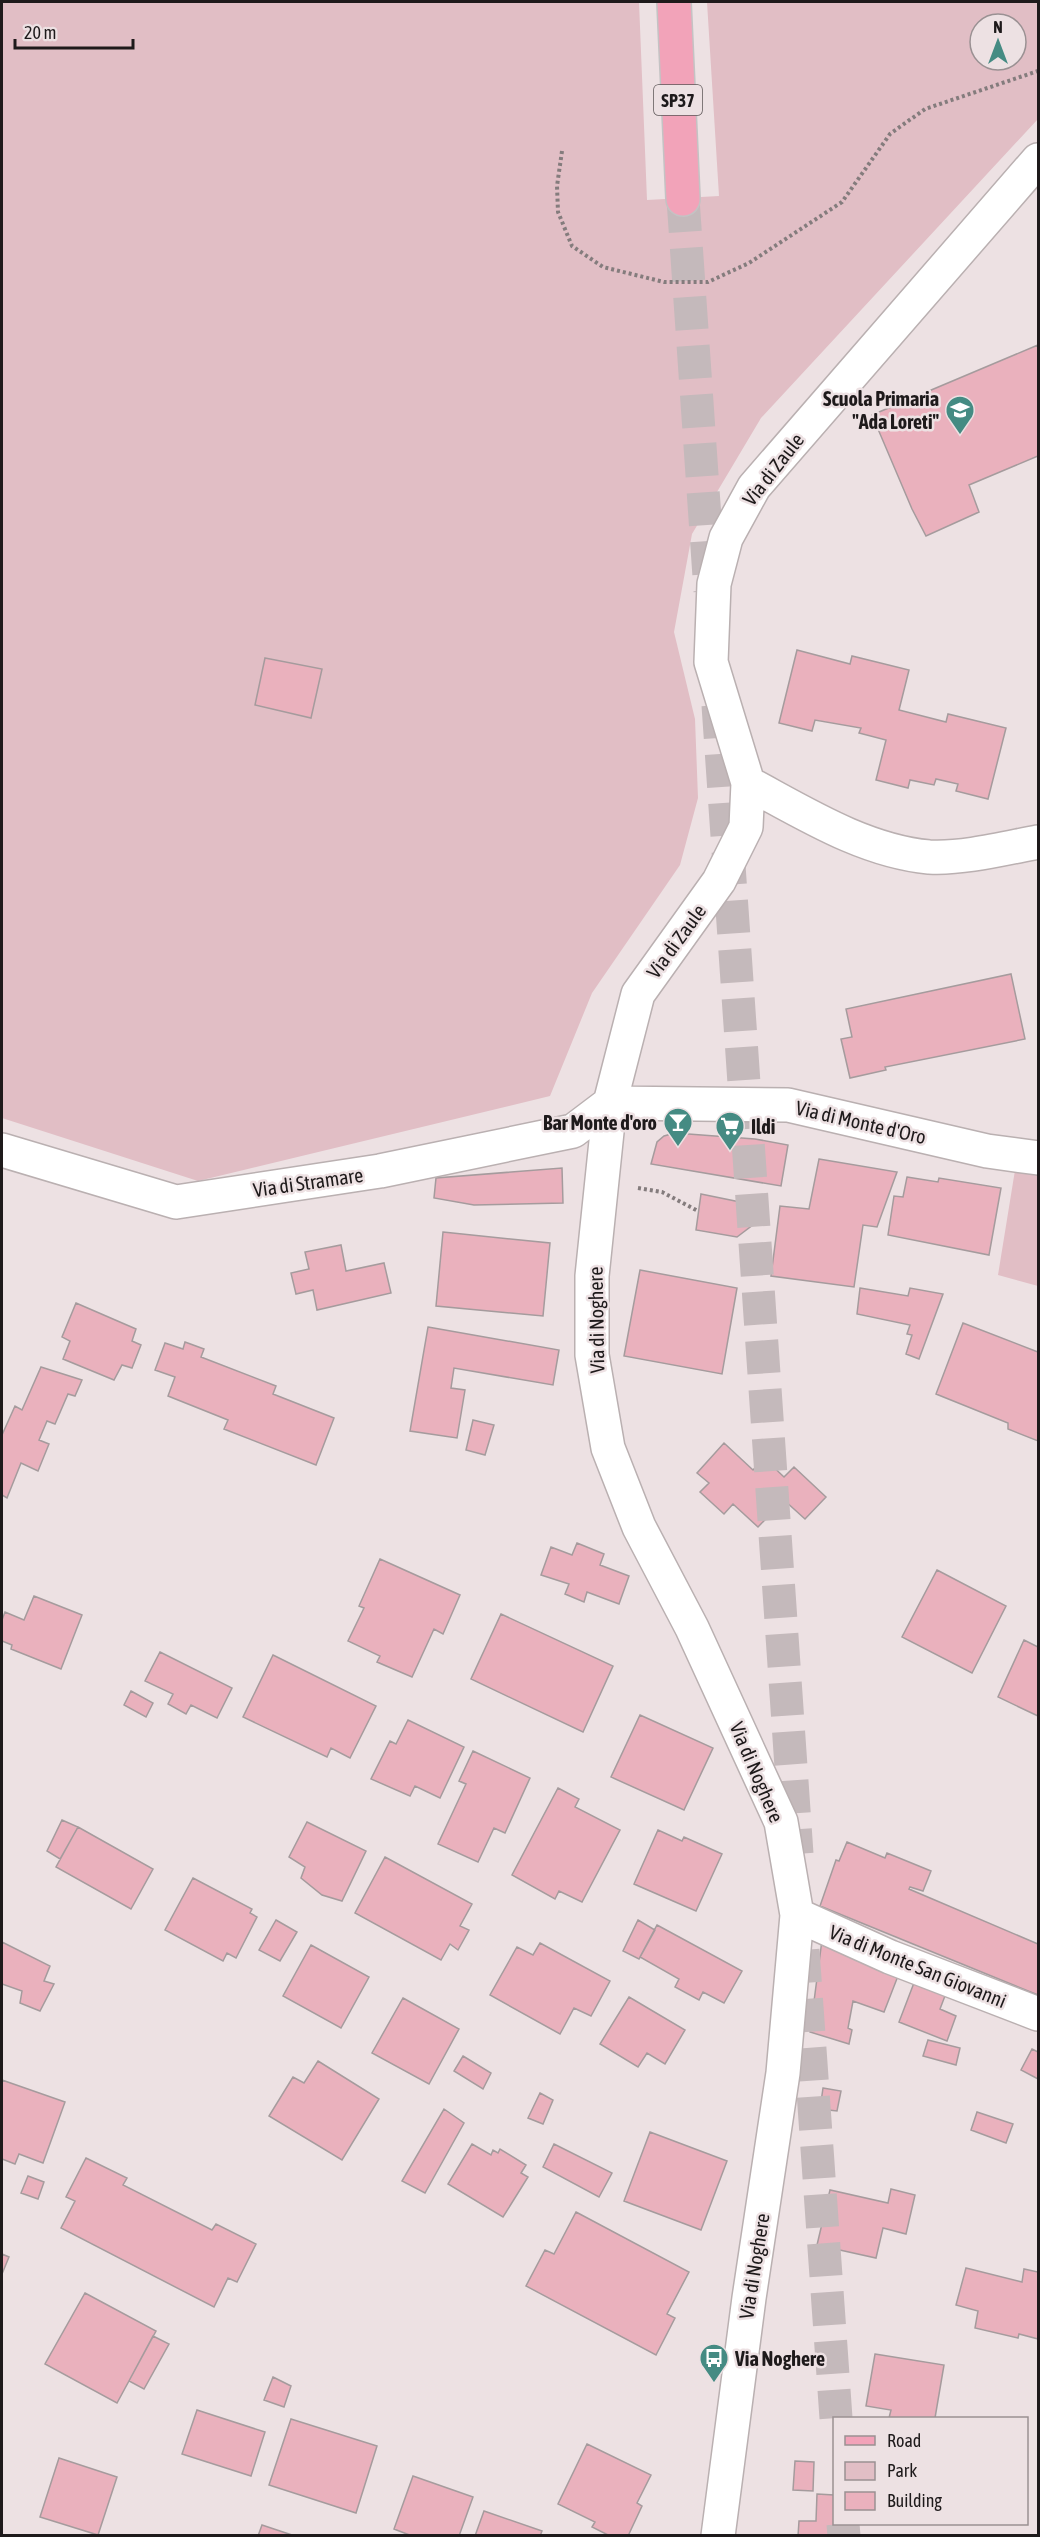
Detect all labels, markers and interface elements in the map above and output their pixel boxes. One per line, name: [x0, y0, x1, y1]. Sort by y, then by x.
scale bar: [15, 12, 134, 50]
north arrow: [968, 12, 1028, 72]
text: N: [993, 18, 1003, 36]
text: 20 m: [24, 22, 56, 43]
road number: SP37: [654, 85, 702, 115]
place label: Scuola Primaria "Ada Loreti": [823, 387, 939, 433]
school or university icon: Scuola Primaria "Ada Loreti": [944, 394, 976, 436]
street label: Via di Zaule: [738, 428, 808, 510]
street label: Via di Zaule: [642, 900, 710, 982]
street label: Via di Monte d'Oro: [794, 1096, 928, 1148]
bar icon: Bar Monte d'oro: [662, 1106, 694, 1148]
supermarket icon: Ildi: [714, 1110, 746, 1152]
place label: Bar Monte d'oro: [543, 1111, 657, 1134]
place label: Ildi: [751, 1115, 775, 1138]
street label: Via di Stramare: [251, 1163, 365, 1201]
street label: Via di Noghere: [584, 1266, 608, 1374]
street label: Via di Noghere: [726, 1718, 788, 1826]
street label: Via di Monte San Giovanni: [826, 1920, 1010, 2012]
street label: Via di Noghere: [734, 2211, 774, 2321]
bus stop icon: Via Noghere: [698, 2342, 730, 2384]
place label: Via Noghere: [734, 2347, 825, 2370]
legend: [833, 2417, 1028, 2525]
text: Road: [887, 2430, 921, 2451]
text: Park: [887, 2460, 917, 2481]
text: Building: [887, 2490, 942, 2511]

